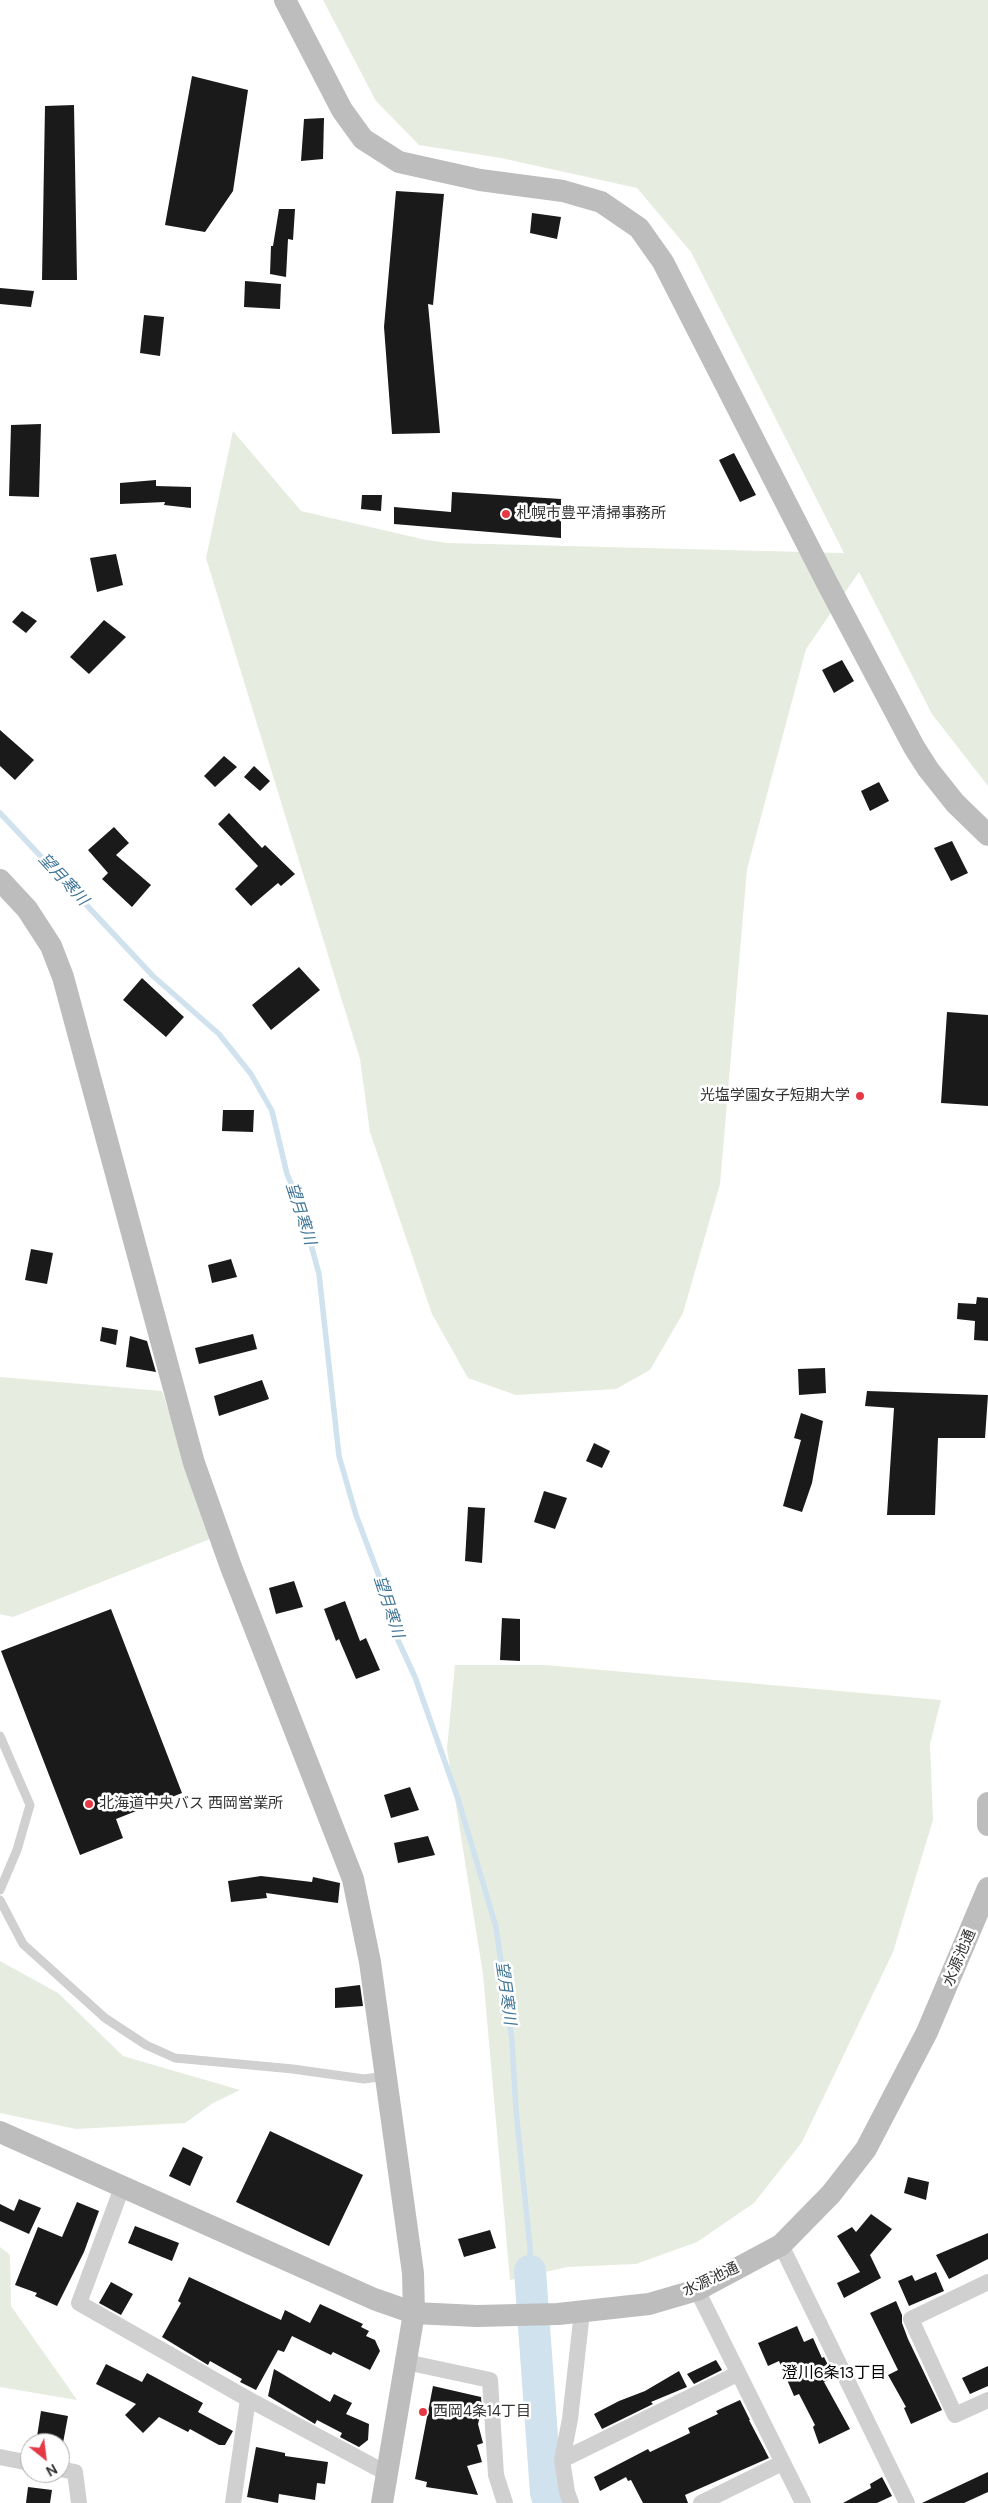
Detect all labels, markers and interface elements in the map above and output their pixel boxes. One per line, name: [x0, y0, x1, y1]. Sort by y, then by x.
place label: 札幌市豊平清掃事務所: [516, 505, 666, 523]
marker: 札幌市豊平清掃事務所: [500, 508, 512, 520]
water label: 望月寒川: [34, 850, 92, 910]
place label: 光塩学園女子短期大学: [700, 1087, 850, 1105]
marker: 光塩学園女子短期大学: [854, 1090, 866, 1102]
water label: 望月寒川: [281, 1181, 319, 1247]
water label: 望月寒川: [369, 1574, 407, 1640]
place label: 北海道中央バス 西岡営業所: [99, 1795, 283, 1813]
marker: 北海道中央バス 西岡営業所: [83, 1798, 95, 1810]
street label: 水源池通: [940, 1927, 980, 1989]
water label: 望月寒川: [491, 1960, 519, 2026]
street label: 水源池通: [680, 2259, 742, 2301]
district label: 澄川6条13丁目: [782, 2364, 886, 2384]
place label: 西岡4条14丁目: [433, 2403, 531, 2421]
marker: 西岡4条14丁目: [417, 2406, 429, 2418]
north arrow: [20, 2433, 70, 2483]
text: N: [43, 2460, 61, 2481]

